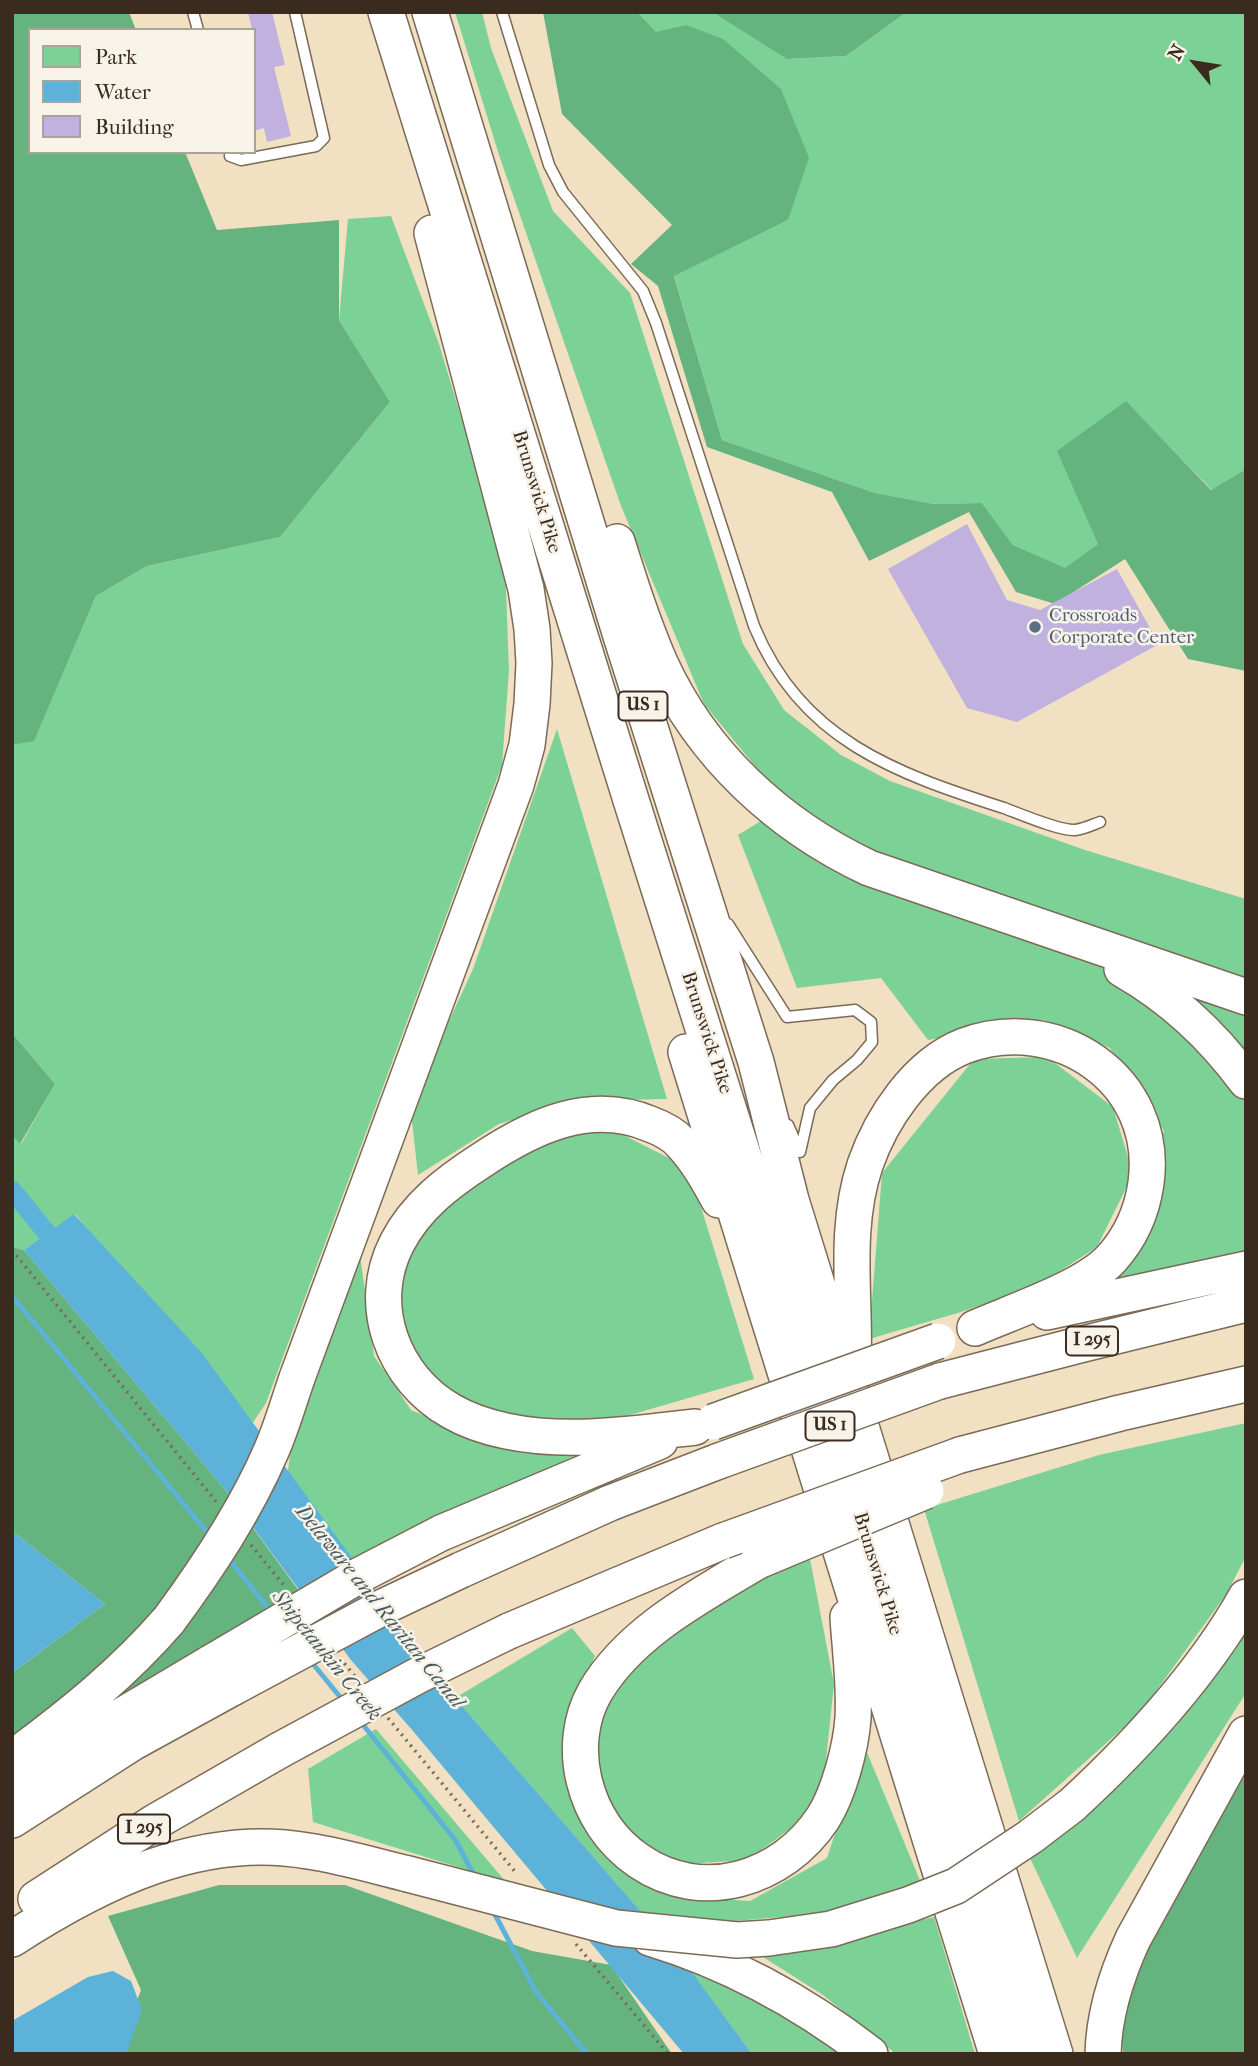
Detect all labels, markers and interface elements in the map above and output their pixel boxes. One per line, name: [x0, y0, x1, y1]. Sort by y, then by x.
legend: [28, 28, 256, 154]
north arrow: [1160, 28, 1230, 98]
text: N: [1164, 41, 1190, 64]
text: Park: [95, 45, 137, 69]
text: Water: [95, 80, 151, 104]
text: Building: [95, 115, 173, 139]
street label: Brunswick Pike: [507, 428, 565, 556]
place label: Crossroads Corporate Center: [1049, 605, 1194, 649]
marker: Crossroads Corporate Center: [1027, 619, 1043, 635]
road number: US 1: [618, 692, 668, 720]
street label: Brunswick Pike: [676, 969, 736, 1097]
road number: I 295: [1066, 1326, 1118, 1356]
road number: US 1: [806, 1412, 854, 1441]
water label: Delaware and Raritan Canal: [289, 1500, 469, 1714]
street label: Brunswick Pike: [848, 1510, 906, 1638]
water label: Shipetaukin Creek: [266, 1586, 386, 1726]
road number: I 295: [118, 1814, 170, 1843]

